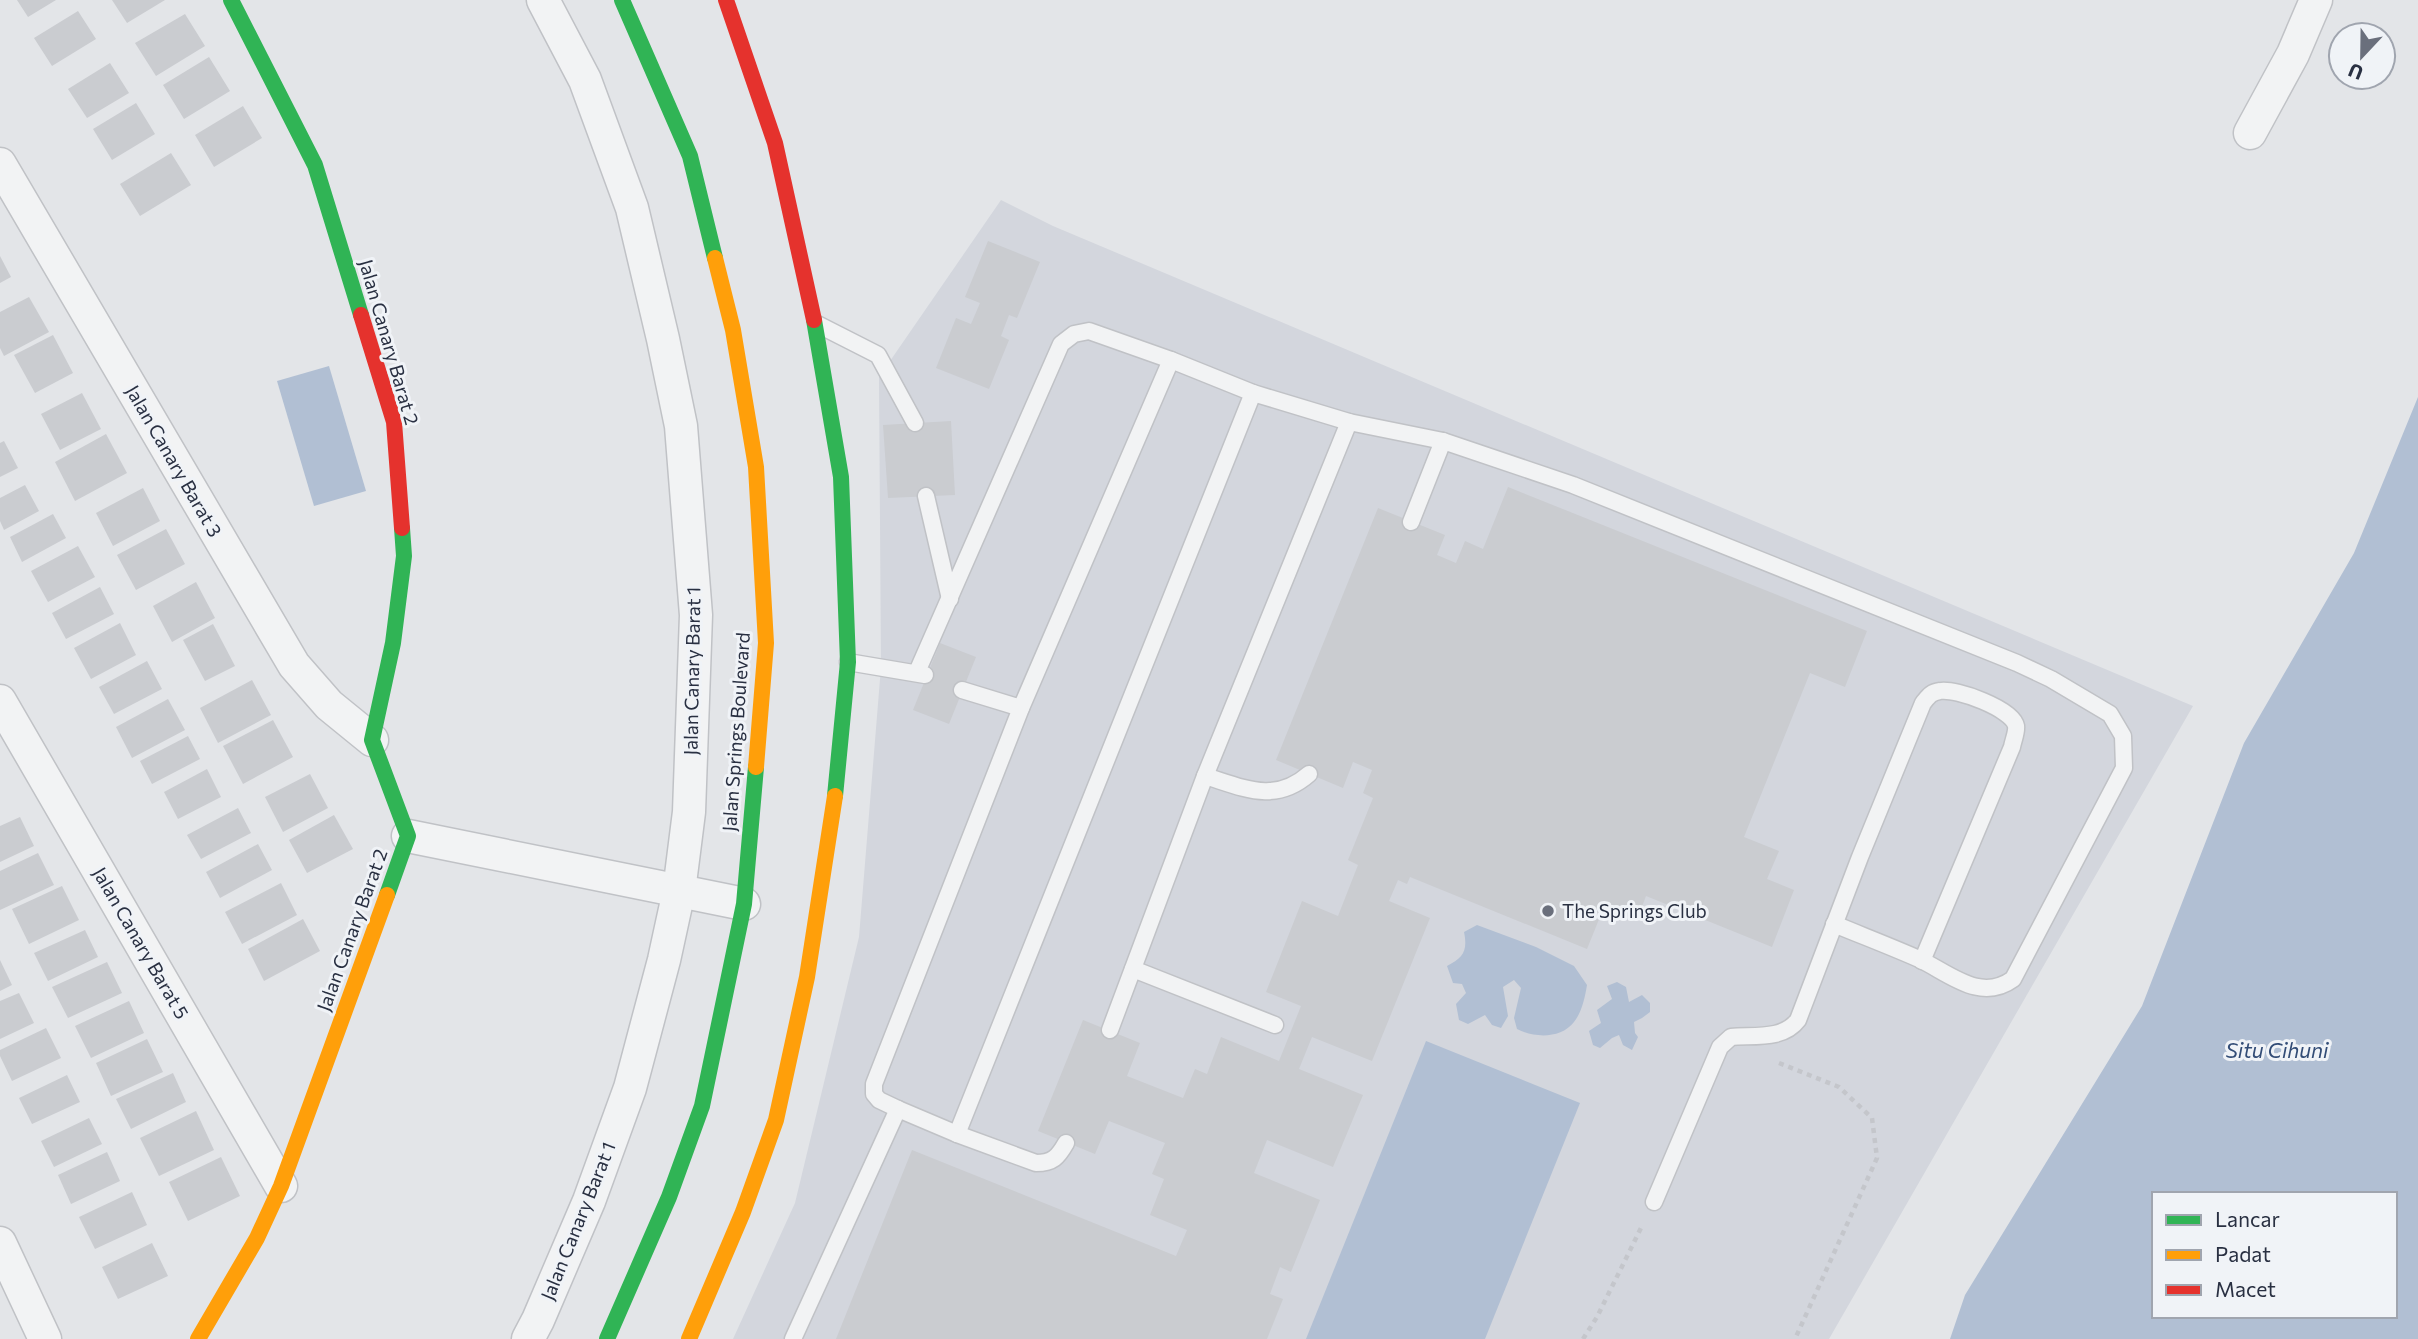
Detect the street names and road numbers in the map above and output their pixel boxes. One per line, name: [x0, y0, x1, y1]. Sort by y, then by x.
street label: Jalan Canary Barat 2: [355, 256, 424, 427]
street label: Jalan Canary Barat 3: [122, 381, 227, 541]
street label: Jalan Canary Barat 1: [679, 586, 704, 756]
street label: Jalan Springs Boulevard: [717, 632, 754, 832]
street label: Jalan Canary Barat 2: [311, 846, 392, 1014]
street label: Jalan Canary Barat 5: [89, 863, 194, 1023]
street label: Jalan Canary Barat 1: [535, 1138, 620, 1303]

